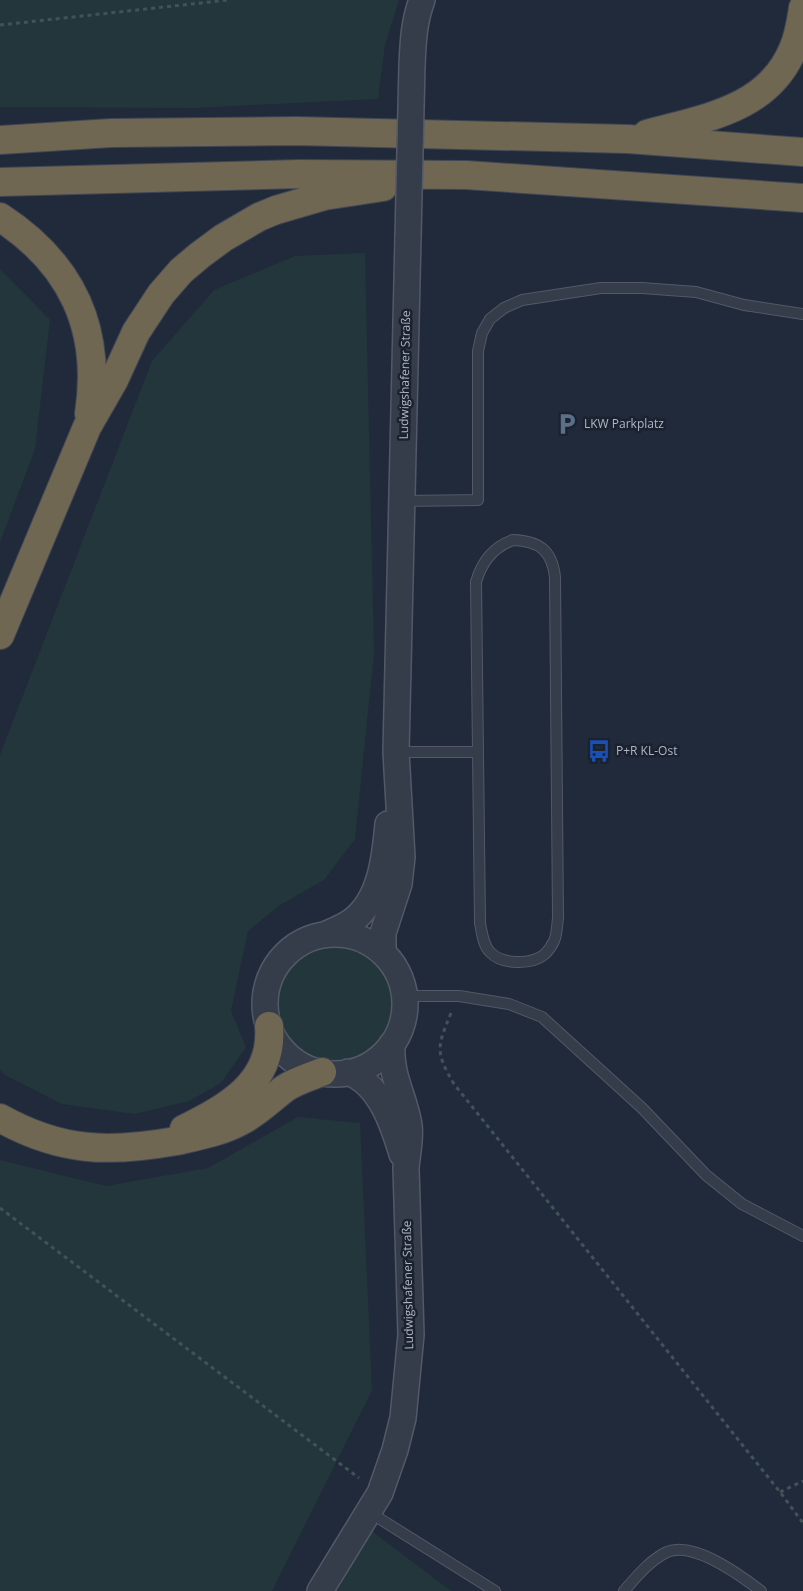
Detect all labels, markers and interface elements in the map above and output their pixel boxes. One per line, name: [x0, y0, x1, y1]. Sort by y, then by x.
street label: Ludwigshafener Straße: [395, 310, 414, 440]
parking icon: LKW Parkplatz: [554, 411, 580, 437]
place label: LKW Parkplatz: [584, 415, 664, 432]
bus stop icon: P+R KL-Ost: [586, 738, 612, 764]
place label: P+R KL-Ost: [616, 742, 677, 759]
street label: Ludwigshafener Straße: [398, 1220, 417, 1350]

